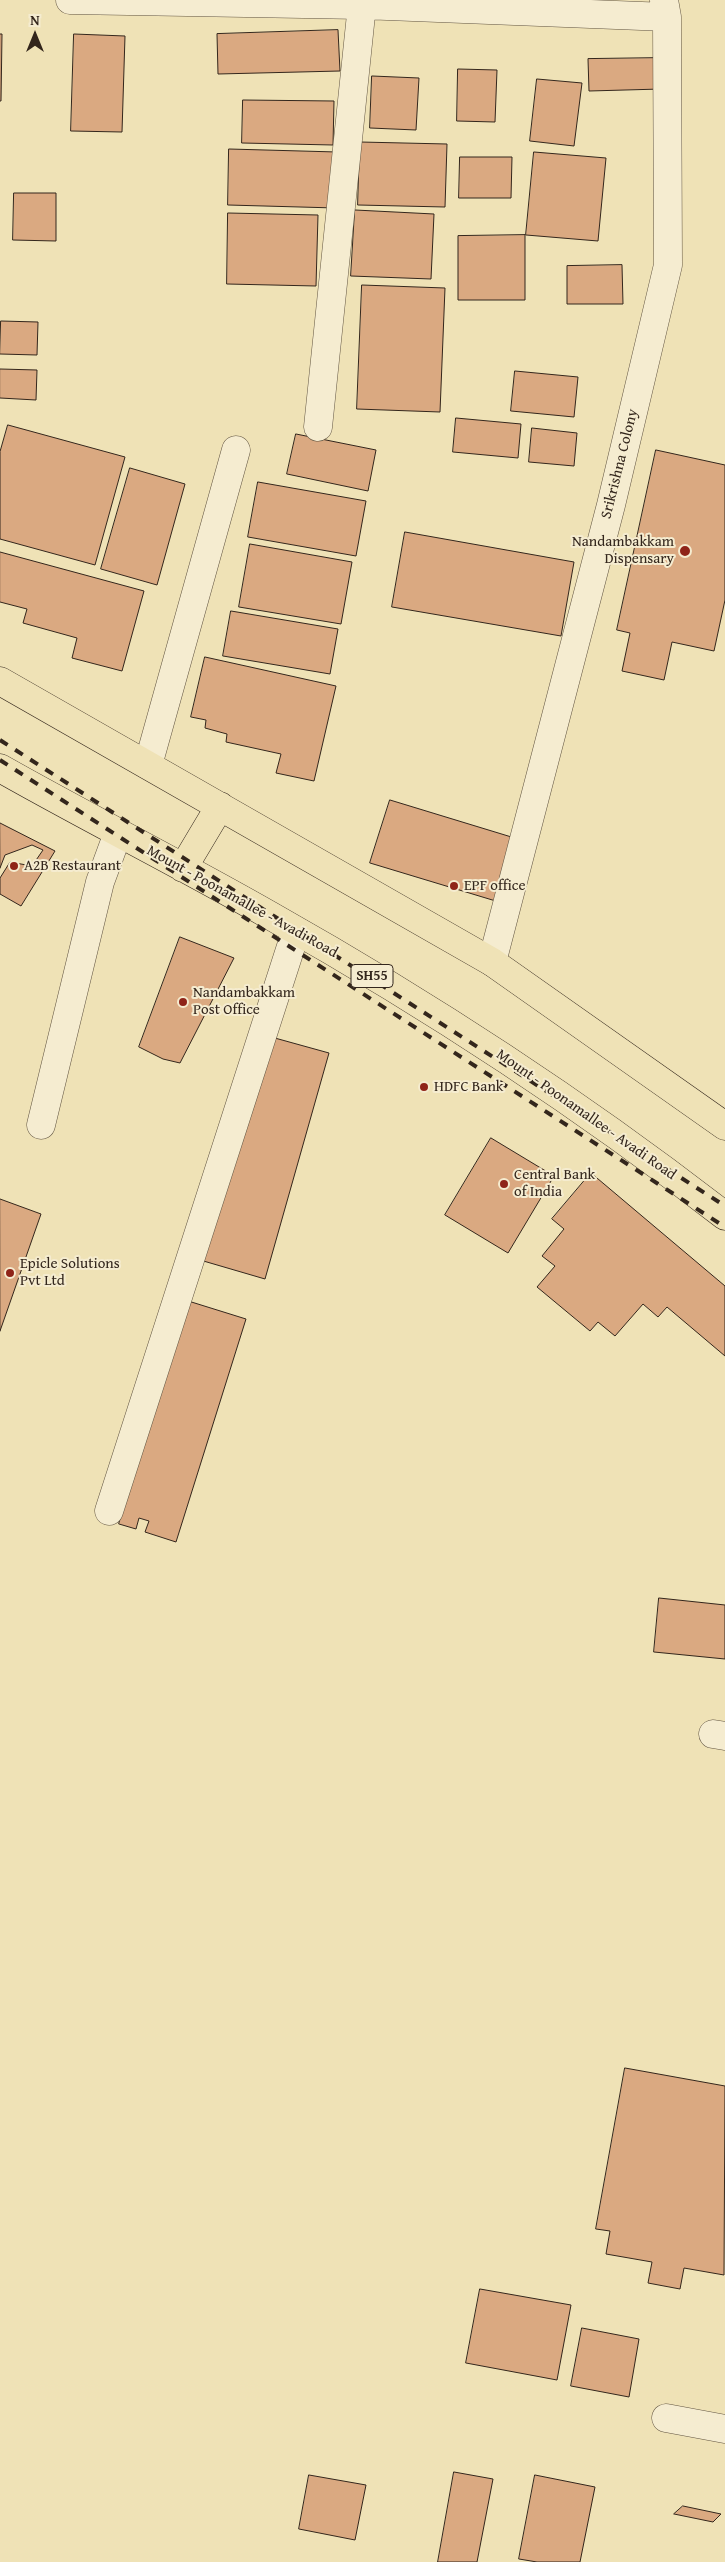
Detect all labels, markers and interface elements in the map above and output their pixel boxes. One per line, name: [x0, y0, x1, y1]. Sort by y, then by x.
north arrow: [10, 10, 60, 60]
text: N: [30, 10, 40, 30]
street label: Srikrishna Colony: [598, 407, 642, 521]
place label: Nandambakkam Dispensary: [572, 533, 674, 568]
marker: Nandambakkam Dispensary: [678, 544, 692, 558]
street label: Mount - Poonamallee - Avadi Road: [143, 842, 341, 962]
place label: A2B Restaurant: [24, 857, 121, 875]
marker: A2B Restaurant: [8, 860, 20, 872]
place label: EPF office: [464, 877, 525, 895]
marker: EPF office: [448, 880, 460, 892]
road number: SH55: [351, 964, 393, 988]
place label: Nandambakkam Post Office: [193, 984, 295, 1019]
marker: Nandambakkam Post Office: [177, 996, 189, 1008]
street label: Mount - Poonamallee - Avadi Road: [493, 1046, 679, 1184]
place label: HDFC Bank: [434, 1078, 503, 1096]
marker: HDFC Bank: [418, 1081, 430, 1093]
place label: Central Bank of India: [514, 1166, 595, 1201]
marker: Central Bank of India: [498, 1178, 510, 1190]
place label: Epicle Solutions Pvt Ltd: [20, 1255, 120, 1290]
marker: Epicle Solutions Pvt Ltd: [4, 1267, 16, 1279]

